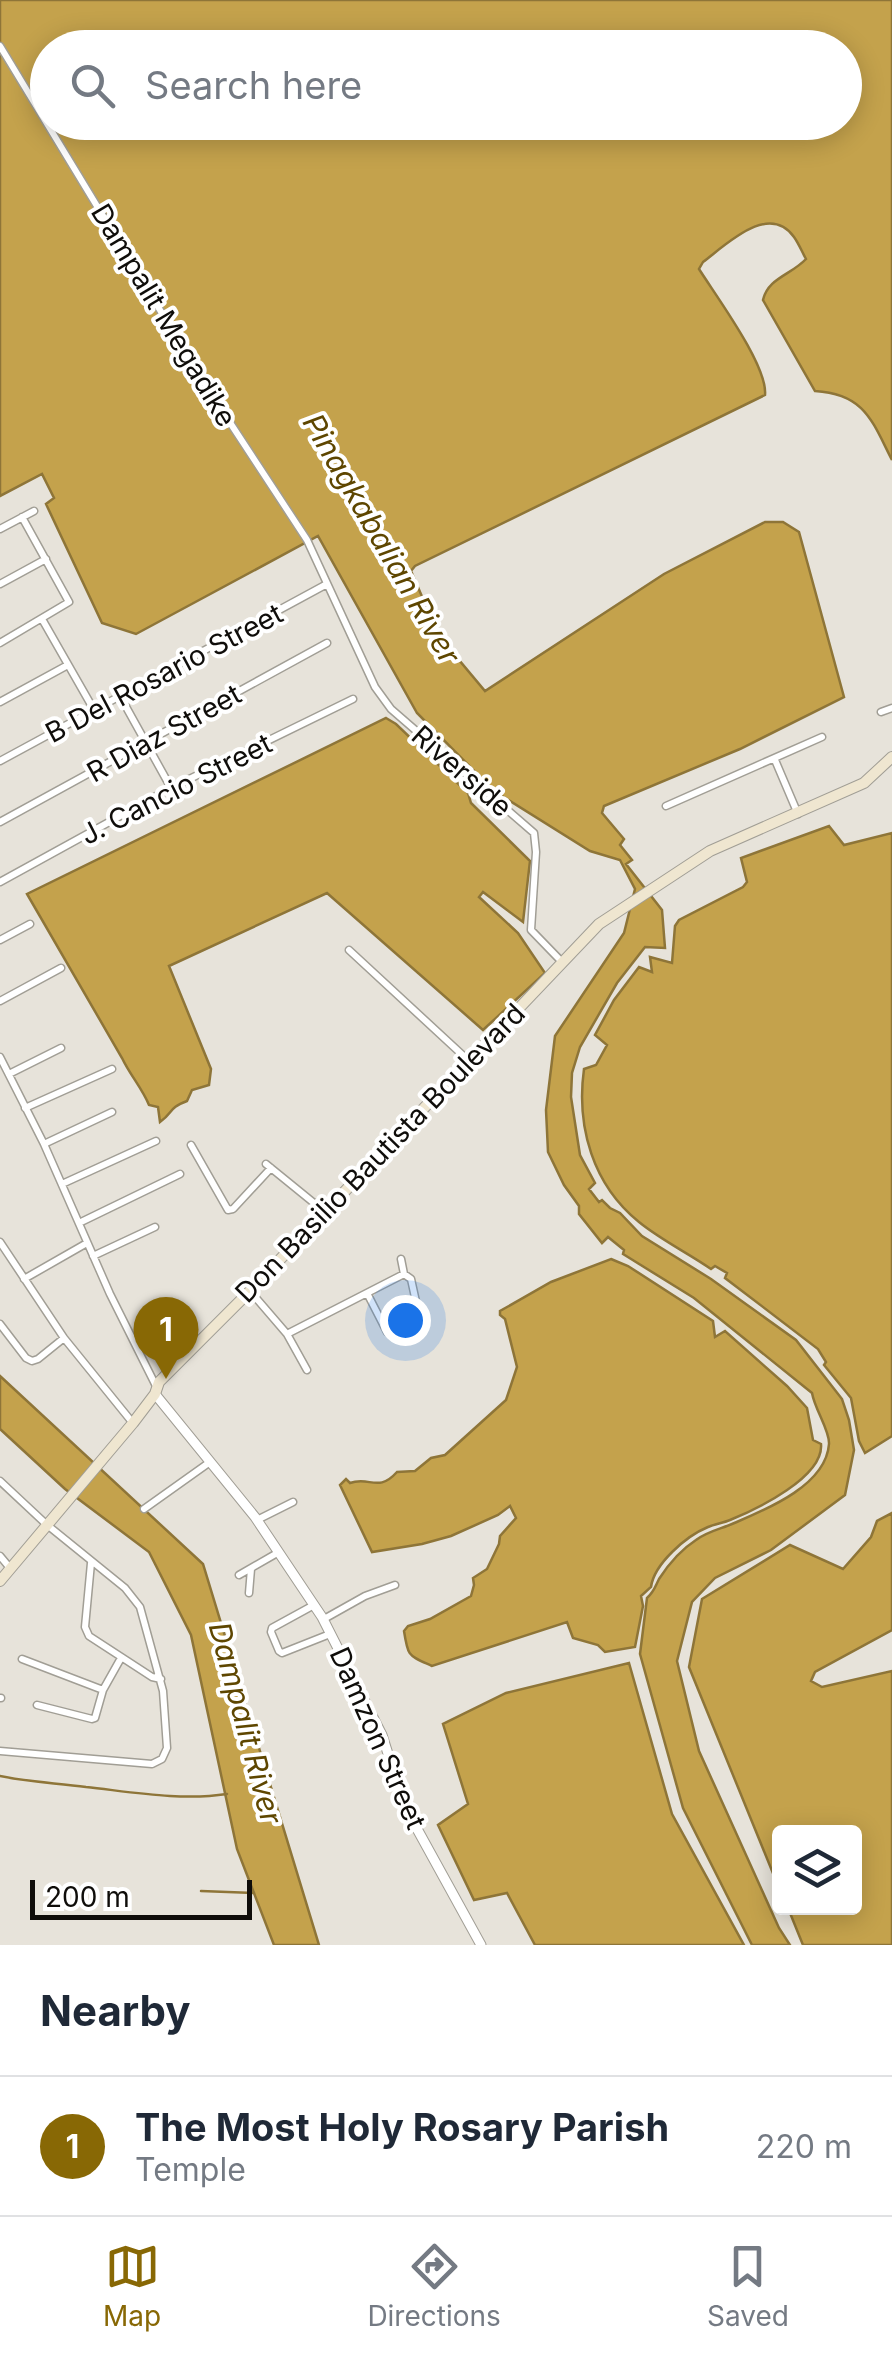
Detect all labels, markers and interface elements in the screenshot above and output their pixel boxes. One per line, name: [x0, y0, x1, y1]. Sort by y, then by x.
search box: [30, 30, 862, 140]
icon: search: [65, 58, 120, 113]
text: Search here: [145, 62, 362, 108]
street label: Dampalit Megadike: [84, 198, 244, 432]
water label: Pinagkabalian River: [296, 407, 468, 670]
street label: B Del Rosario Street: [40, 596, 288, 750]
street label: R Diaz Street: [81, 677, 247, 789]
street label: Riverside: [405, 718, 519, 824]
street label: J. Cancio Street: [75, 726, 277, 852]
street label: Don Basilio Bautista Boulevard: [228, 997, 532, 1309]
your location: [380, 1295, 431, 1346]
pin: 1: [134, 1296, 198, 1379]
water label: Dampalit River: [202, 1618, 290, 1828]
street label: Damzon Street: [323, 1642, 433, 1834]
map controls: [772, 1825, 862, 1915]
button: layers: [772, 1825, 862, 1915]
scale bar: [30, 1875, 252, 1920]
text: 200 m: [45, 1880, 130, 1914]
text: Nearby: [40, 1985, 191, 2036]
text: The Most Holy Rosary Parish: [135, 2104, 669, 2150]
text: 1: [66, 2127, 79, 2166]
text: 220 m: [756, 2127, 852, 2166]
text: Temple: [135, 2150, 246, 2189]
tab: Map: [103, 2239, 161, 2333]
tab: Directions: [367, 2239, 501, 2333]
tab: Saved: [707, 2239, 789, 2333]

